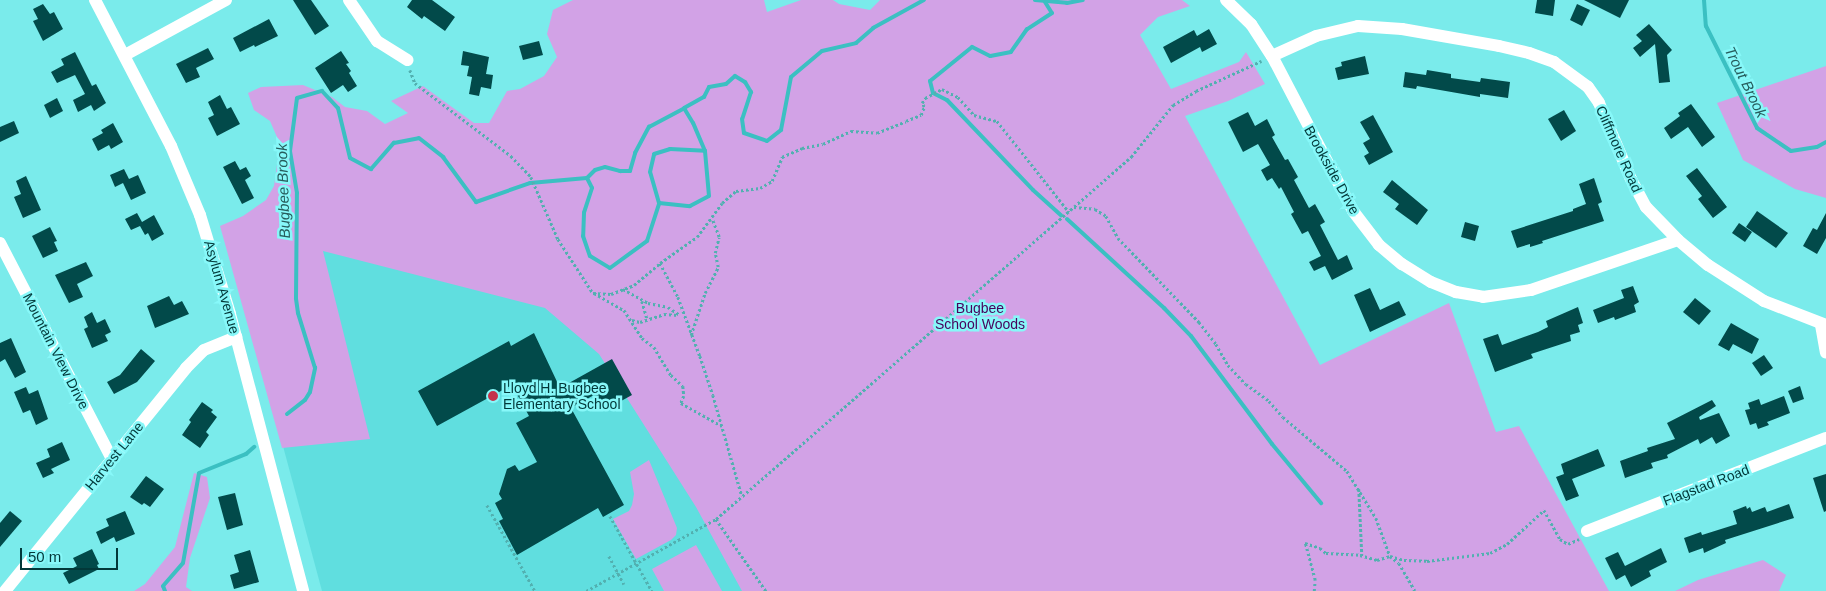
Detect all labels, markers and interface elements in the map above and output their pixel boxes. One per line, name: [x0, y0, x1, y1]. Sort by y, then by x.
water label: Trout Brook: [1721, 43, 1771, 121]
street label: Cliffmore Road: [1592, 103, 1646, 195]
street label: Brookside Drive: [1301, 123, 1363, 217]
water label: Bugbee Brook: [272, 143, 294, 239]
street label: Asylum Avenue: [201, 238, 243, 336]
street label: Mountain View Drive: [19, 290, 93, 412]
park label: Bugbee School Woods: [935, 300, 1025, 332]
place label: Lloyd H. Bugbee Elementary School: [503, 380, 621, 412]
marker: Lloyd H. Bugbee Elementary School: [487, 390, 499, 402]
street label: Harvest Lane: [81, 418, 147, 494]
street label: Flagstad Road: [1660, 461, 1752, 509]
scale bar: [22, 538, 120, 570]
text: 50 m: [28, 548, 61, 565]

